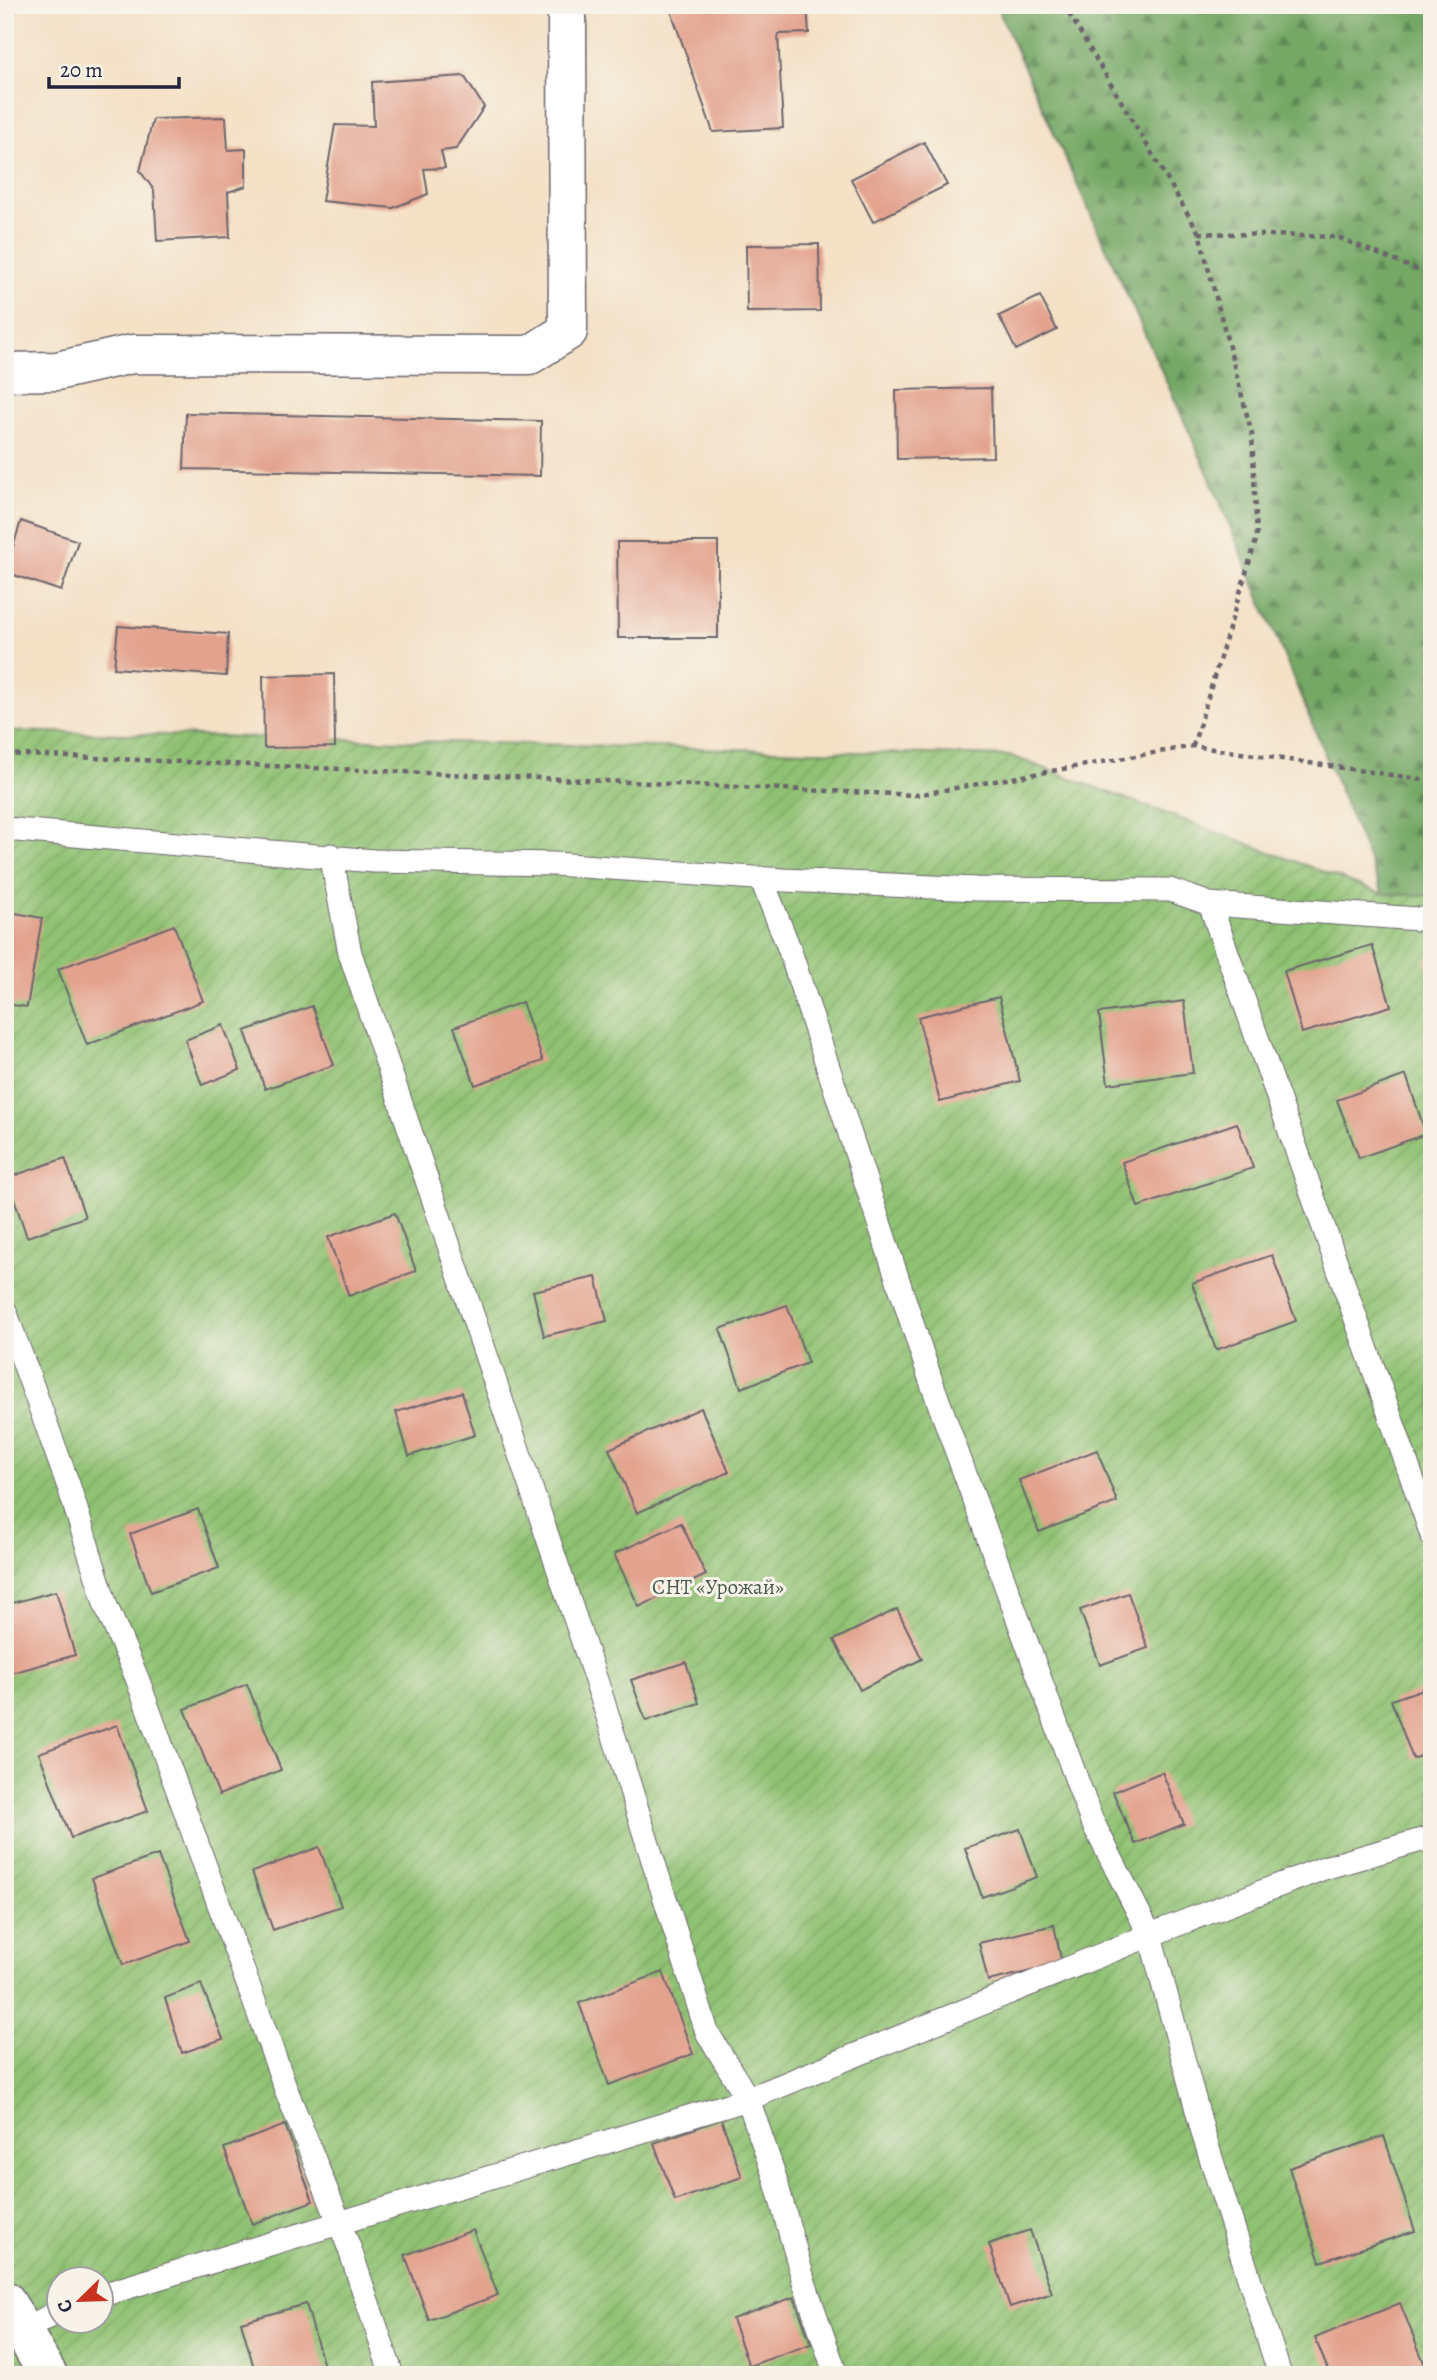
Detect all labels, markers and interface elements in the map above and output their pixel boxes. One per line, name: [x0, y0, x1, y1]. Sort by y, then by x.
scale bar: [49, 46, 178, 90]
text: 20 m: [60, 56, 103, 84]
park label: СНТ «Урожай»: [652, 1573, 784, 1601]
north arrow: [46, 2264, 116, 2334]
text: С: [51, 2296, 80, 2317]

